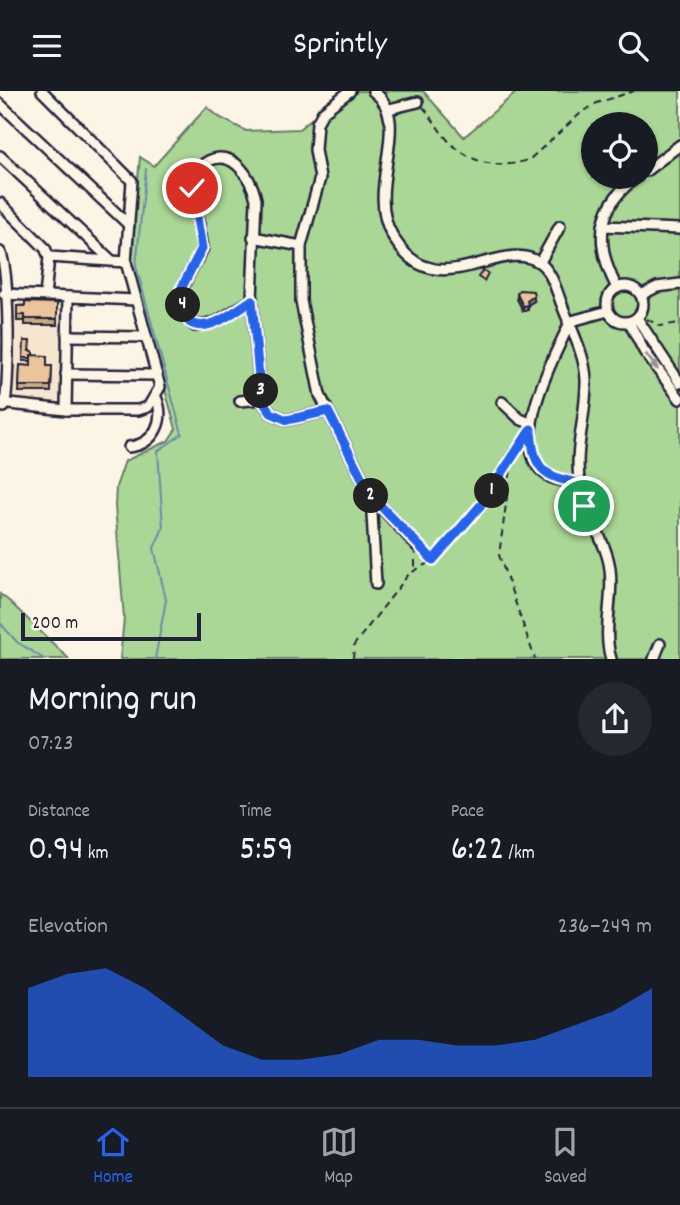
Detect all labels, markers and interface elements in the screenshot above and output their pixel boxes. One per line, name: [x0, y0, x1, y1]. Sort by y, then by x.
text: Sprintly: [293, 23, 387, 69]
icon: menu: [28, 27, 66, 65]
icon: search: [614, 27, 652, 65]
map controls: [581, 112, 658, 189]
button: locate: [581, 112, 658, 189]
pin: [162, 158, 222, 218]
icon: check: [173, 169, 211, 207]
pin: 4: [166, 287, 200, 323]
text: 4: [179, 291, 186, 318]
one-way arrow: [645, 353, 659, 371]
pin: 3: [244, 373, 278, 409]
text: 3: [256, 377, 265, 404]
pin: 1: [475, 473, 510, 509]
pin: [554, 476, 614, 536]
text: 1: [489, 477, 494, 504]
pin: 2: [354, 479, 388, 513]
text: 2: [366, 482, 375, 509]
icon: arrive: [565, 487, 603, 525]
scale bar: [21, 610, 201, 642]
text: 200 m: [32, 611, 78, 638]
text: Morning run: [28, 674, 197, 729]
button: share: [578, 682, 652, 756]
text: 07:23: [28, 728, 73, 761]
text: Distance: [28, 799, 90, 826]
text: Time: [239, 799, 272, 826]
text: Pace: [451, 799, 484, 826]
text: 0.94: [28, 826, 83, 876]
text: 5:59: [239, 826, 294, 876]
text: 6:22: [451, 826, 504, 876]
text: km: [83, 841, 109, 868]
text: /km: [504, 841, 535, 868]
text: Elevation: [28, 911, 108, 944]
text: 236–249 m: [558, 911, 652, 944]
tab: Home: [93, 1123, 133, 1192]
tab: Map: [320, 1123, 358, 1192]
tab: Saved: [544, 1123, 587, 1192]

